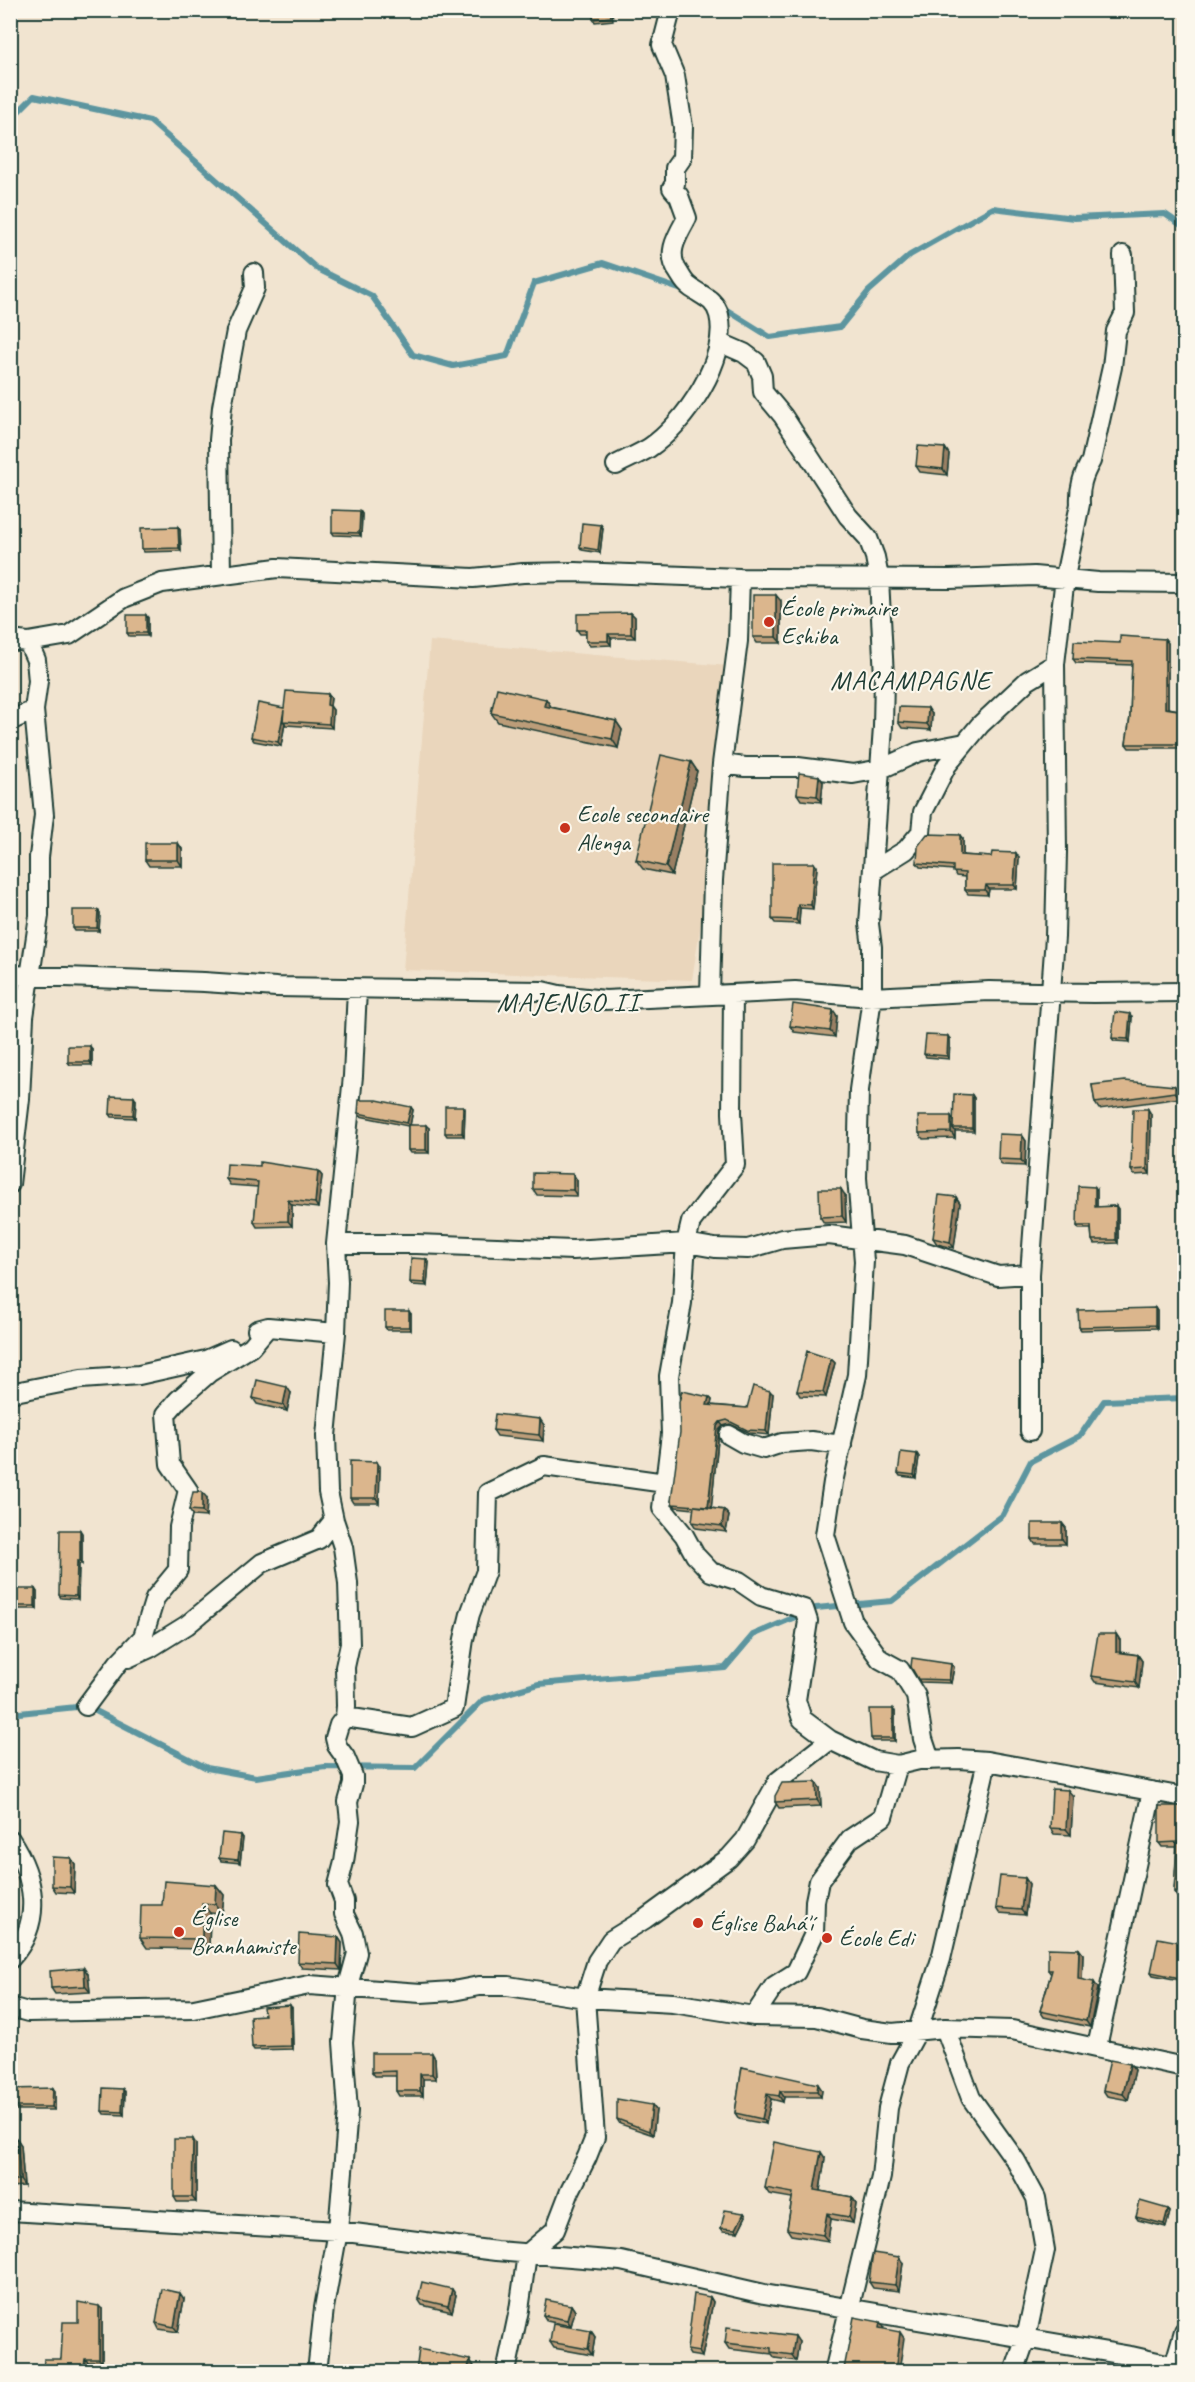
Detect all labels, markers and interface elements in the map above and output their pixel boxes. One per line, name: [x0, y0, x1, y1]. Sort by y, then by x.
place label: École primaire Eshiba: [781, 593, 899, 651]
marker: École primaire Eshiba: [762, 615, 776, 629]
district label: MACAMPAGNE: [830, 663, 994, 697]
place label: Ecole secondaire Alenga: [577, 799, 710, 857]
marker: Ecole secondaire Alenga: [558, 821, 572, 835]
district label: MAJENGO II: [497, 985, 644, 1019]
place label: Église Branhamiste: [191, 1903, 298, 1961]
place label: Église Bahá'í: [710, 1908, 818, 1938]
marker: Église Bahá'í: [691, 1916, 705, 1930]
place label: École Edi: [839, 1923, 917, 1953]
marker: Église Branhamiste: [172, 1925, 186, 1939]
marker: École Edi: [820, 1931, 834, 1945]

